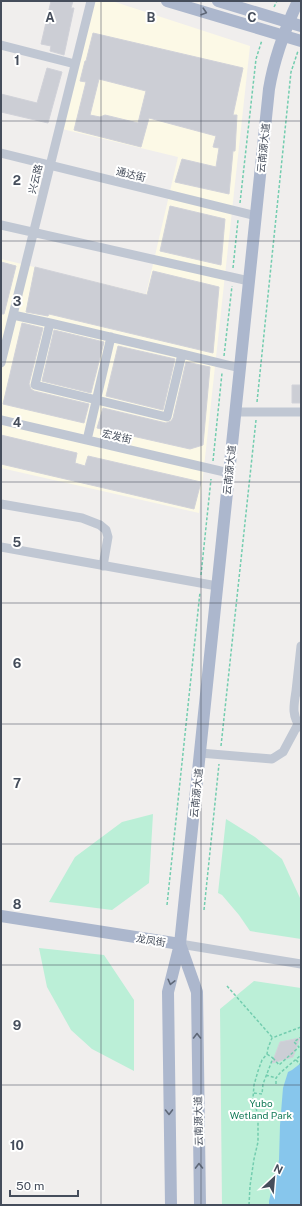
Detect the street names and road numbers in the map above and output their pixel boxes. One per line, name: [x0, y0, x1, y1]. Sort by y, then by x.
street label: 云南源大道: [254, 123, 272, 173]
street label: 兴云路: [26, 163, 44, 195]
street label: 通达街: [115, 165, 147, 183]
street label: 宏发街: [101, 427, 133, 445]
street label: 云南源大道: [220, 445, 238, 495]
street label: 云南源大道: [187, 768, 205, 818]
street label: 龙凤街: [135, 932, 167, 948]
street label: 云南源大道: [192, 1096, 204, 1146]

